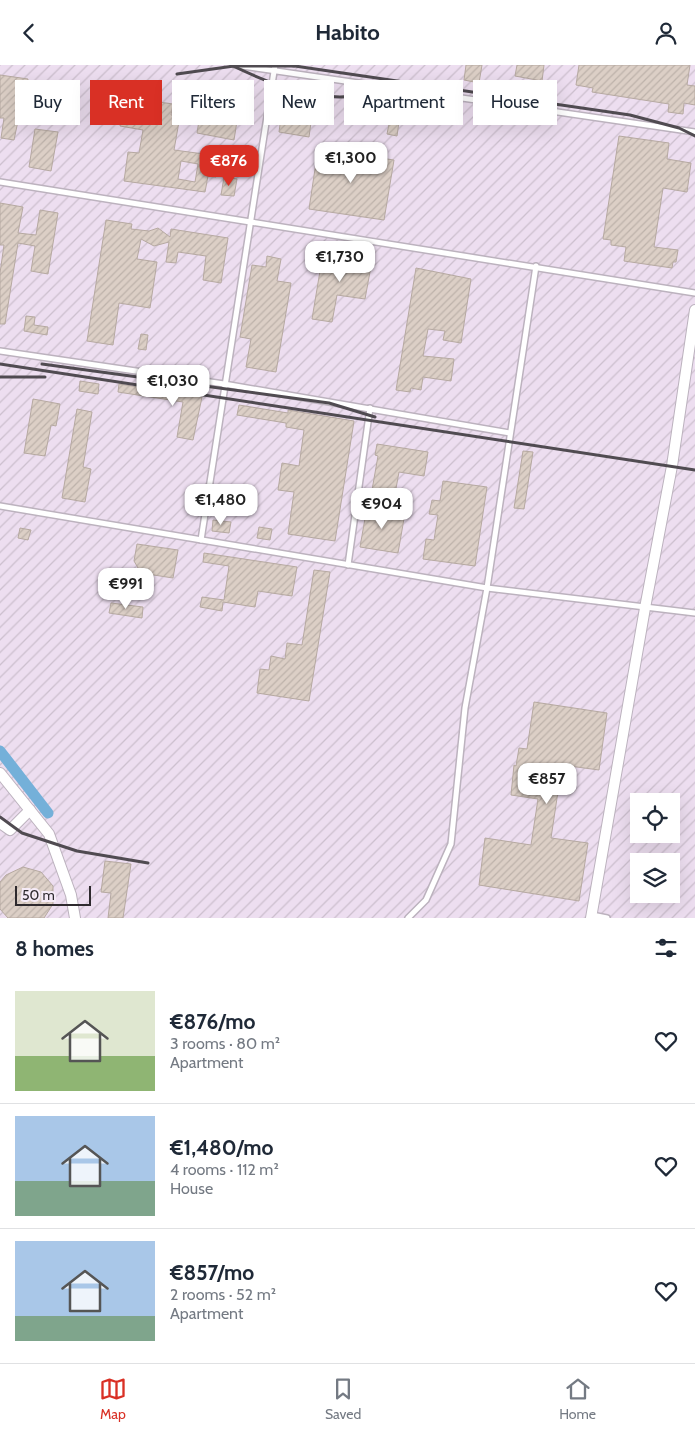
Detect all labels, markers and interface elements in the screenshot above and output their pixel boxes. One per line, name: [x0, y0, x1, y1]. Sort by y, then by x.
icon: back: [15, 19, 43, 47]
text: Habito: [315, 19, 380, 46]
icon: person: [652, 19, 680, 47]
chip: Buy: [15, 80, 80, 125]
chip: Rent: [90, 80, 162, 125]
chip: Filters: [172, 80, 254, 125]
chip: New: [264, 80, 334, 125]
chip: Apartment: [344, 80, 463, 125]
chip: House: [473, 80, 557, 125]
pin: €1,300: [310, 141, 392, 184]
pin: €876: [199, 145, 259, 187]
text: €1,300: [325, 148, 377, 167]
text: €876: [211, 151, 247, 170]
pin: €1,730: [299, 241, 381, 283]
text: €1,730: [316, 247, 364, 266]
pin: €1,030: [132, 365, 214, 407]
text: €1,030: [148, 371, 198, 390]
pin: €1,480: [180, 483, 262, 526]
pin: €904: [352, 487, 412, 530]
text: €1,480: [196, 490, 246, 509]
text: €904: [362, 494, 402, 513]
pin: €991: [96, 567, 156, 610]
text: €991: [109, 574, 143, 593]
pin: €857: [517, 763, 577, 805]
text: €857: [529, 769, 565, 788]
map controls: [630, 793, 680, 903]
button: locate: [630, 793, 680, 843]
button: layers: [630, 853, 680, 903]
scale bar: [15, 883, 91, 906]
text: 50 m: [22, 886, 55, 904]
icon: filters: [652, 934, 680, 962]
text: 8 homes: [15, 936, 94, 961]
text: €876/mo: [170, 1009, 255, 1034]
icon: home: [55, 1011, 115, 1071]
icon: heart: [652, 1027, 680, 1055]
text: 3 rooms · 80 m²: [170, 1034, 280, 1053]
text: Apartment: [170, 1053, 243, 1072]
text: €1,480/mo: [170, 1135, 274, 1160]
icon: home: [55, 1136, 115, 1196]
icon: heart: [652, 1152, 680, 1180]
text: 4 rooms · 112 m²: [170, 1160, 279, 1179]
text: House: [170, 1179, 213, 1198]
text: €857/mo: [170, 1260, 254, 1285]
icon: home: [55, 1261, 115, 1321]
icon: heart: [652, 1277, 680, 1305]
text: 2 rooms · 52 m²: [170, 1285, 276, 1304]
text: Apartment: [170, 1304, 243, 1323]
tab: Map: [99, 1375, 127, 1423]
tab: Saved: [325, 1375, 361, 1423]
tab: Home: [559, 1375, 596, 1423]

